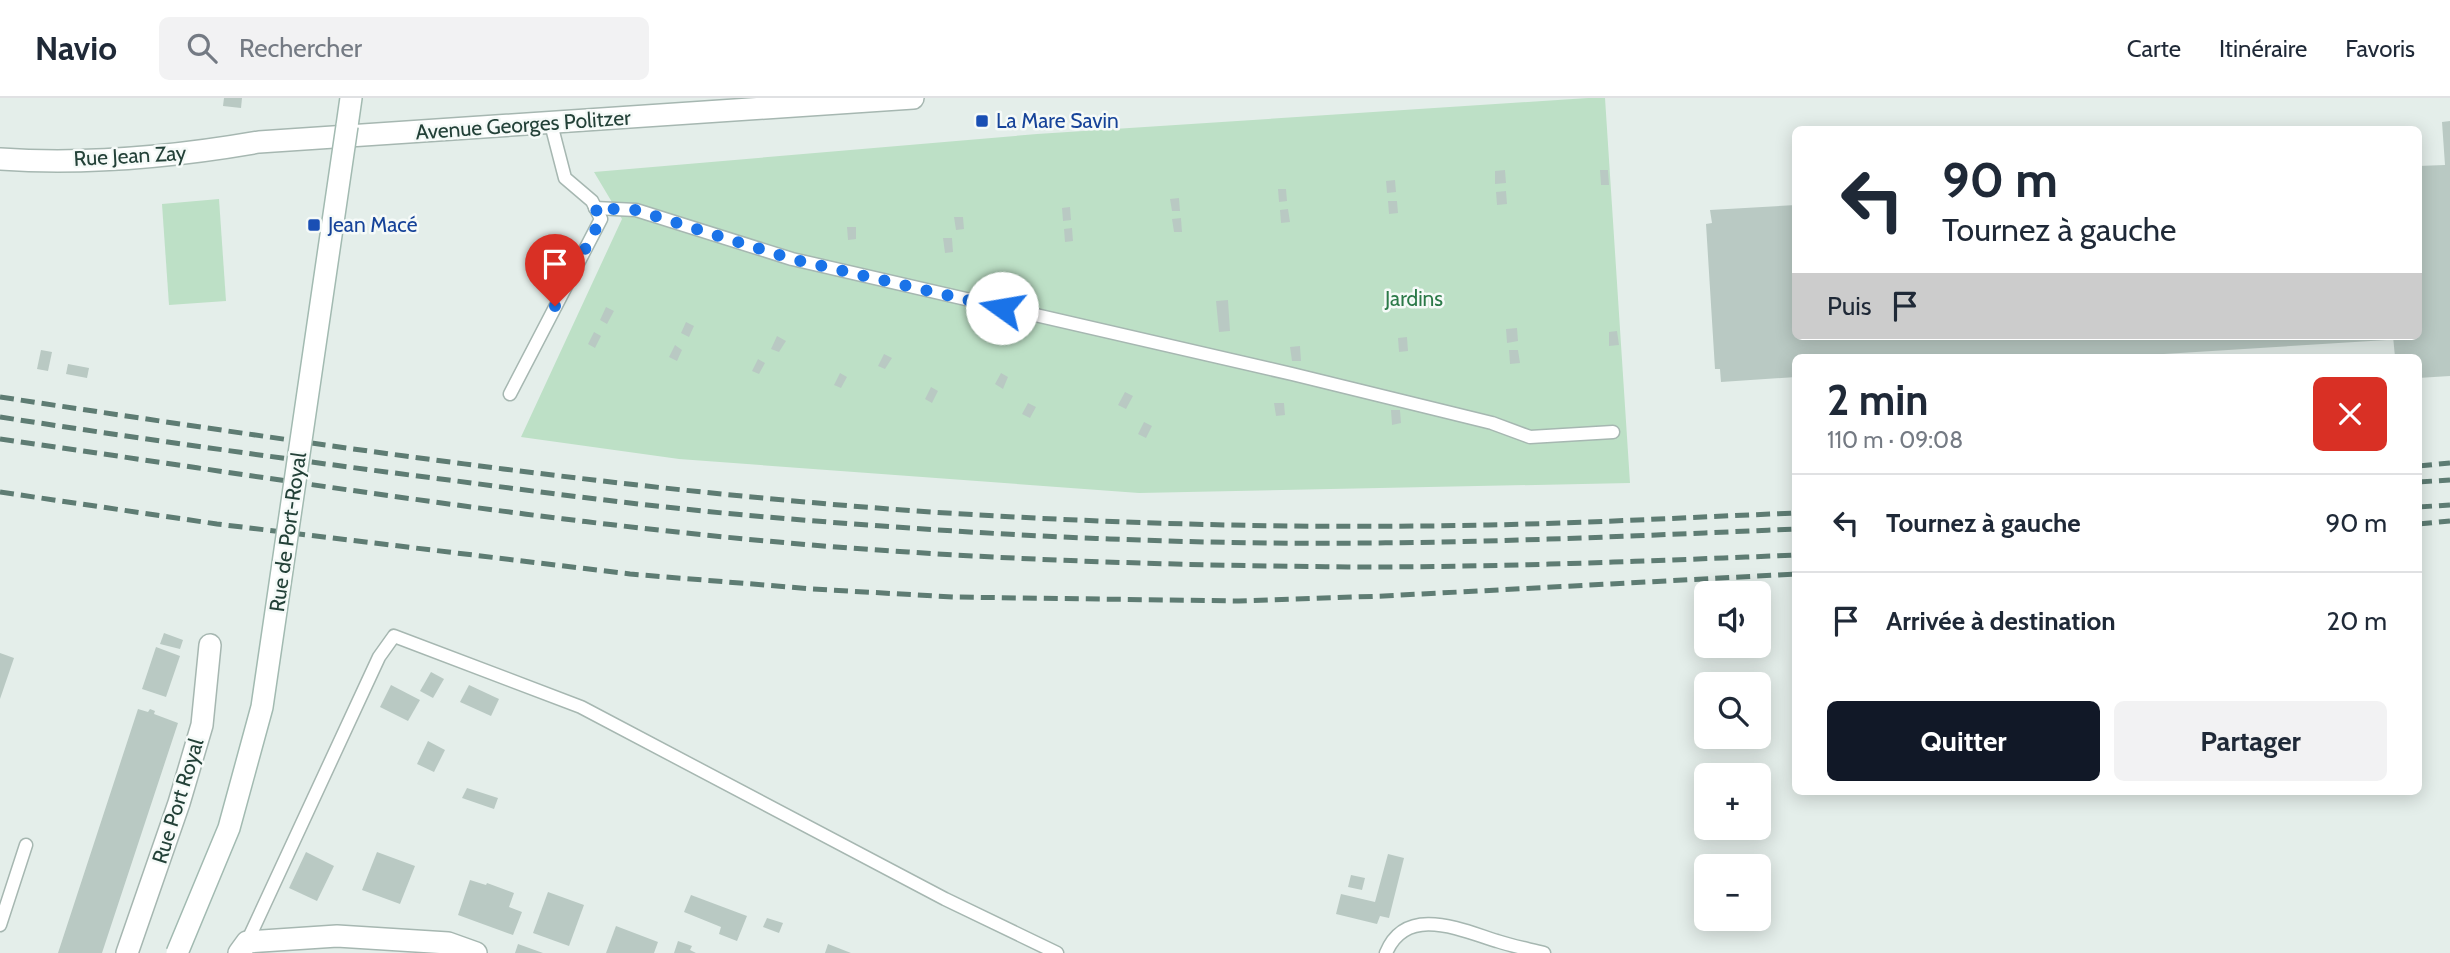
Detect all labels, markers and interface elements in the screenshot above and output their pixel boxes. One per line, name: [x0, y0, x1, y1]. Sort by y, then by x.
search box: [159, 17, 649, 80]
text: Navio: [35, 28, 117, 68]
icon: search: [183, 29, 221, 67]
text: Rechercher: [239, 32, 362, 64]
text: Carte: [2127, 34, 2181, 63]
text: Itinéraire: [2219, 34, 2307, 63]
text: Favoris: [2345, 34, 2415, 63]
street label: Avenue Georges Politzer: [415, 104, 632, 144]
place label: La Mare Savin: [996, 108, 1119, 133]
marker: La Mare Savin: [974, 113, 990, 129]
street label: Rue Jean Zay: [73, 140, 187, 171]
text: 90 m: [1942, 150, 2058, 209]
icon: left: [1827, 154, 1918, 245]
text: Tournez à gauche: [1942, 210, 2176, 249]
place label: Jean Macé: [327, 212, 418, 237]
marker: Jean Macé: [306, 217, 322, 233]
pin: [525, 234, 585, 306]
icon: arrive: [536, 245, 574, 283]
position arrow: [965, 271, 1039, 345]
park label: Jardins: [1384, 286, 1443, 311]
icon: arrive: [1886, 287, 1924, 325]
text: Puis: [1827, 290, 1872, 322]
text: 2 min: [1827, 374, 1928, 426]
button: close: [2313, 377, 2387, 451]
text: 110 m · 09:08: [1827, 426, 1963, 454]
street label: Rue de Port-Royal: [264, 450, 311, 613]
icon: left: [1827, 504, 1865, 542]
text: Tournez à gauche: [1886, 507, 2081, 539]
text: 90 m: [2325, 507, 2387, 539]
map controls: [1694, 581, 1771, 931]
button: sound: [1694, 581, 1771, 658]
icon: arrive: [1827, 602, 1865, 640]
text: Arrivée à destination: [1886, 605, 2116, 637]
text: 20 m: [2327, 605, 2387, 637]
button: search: [1694, 672, 1771, 749]
button: Quitter: [1827, 701, 2100, 781]
button: Partager: [2114, 701, 2387, 781]
street label: Rue Port Royal: [147, 735, 208, 867]
button: +: [1694, 763, 1771, 840]
button: −: [1694, 854, 1771, 931]

